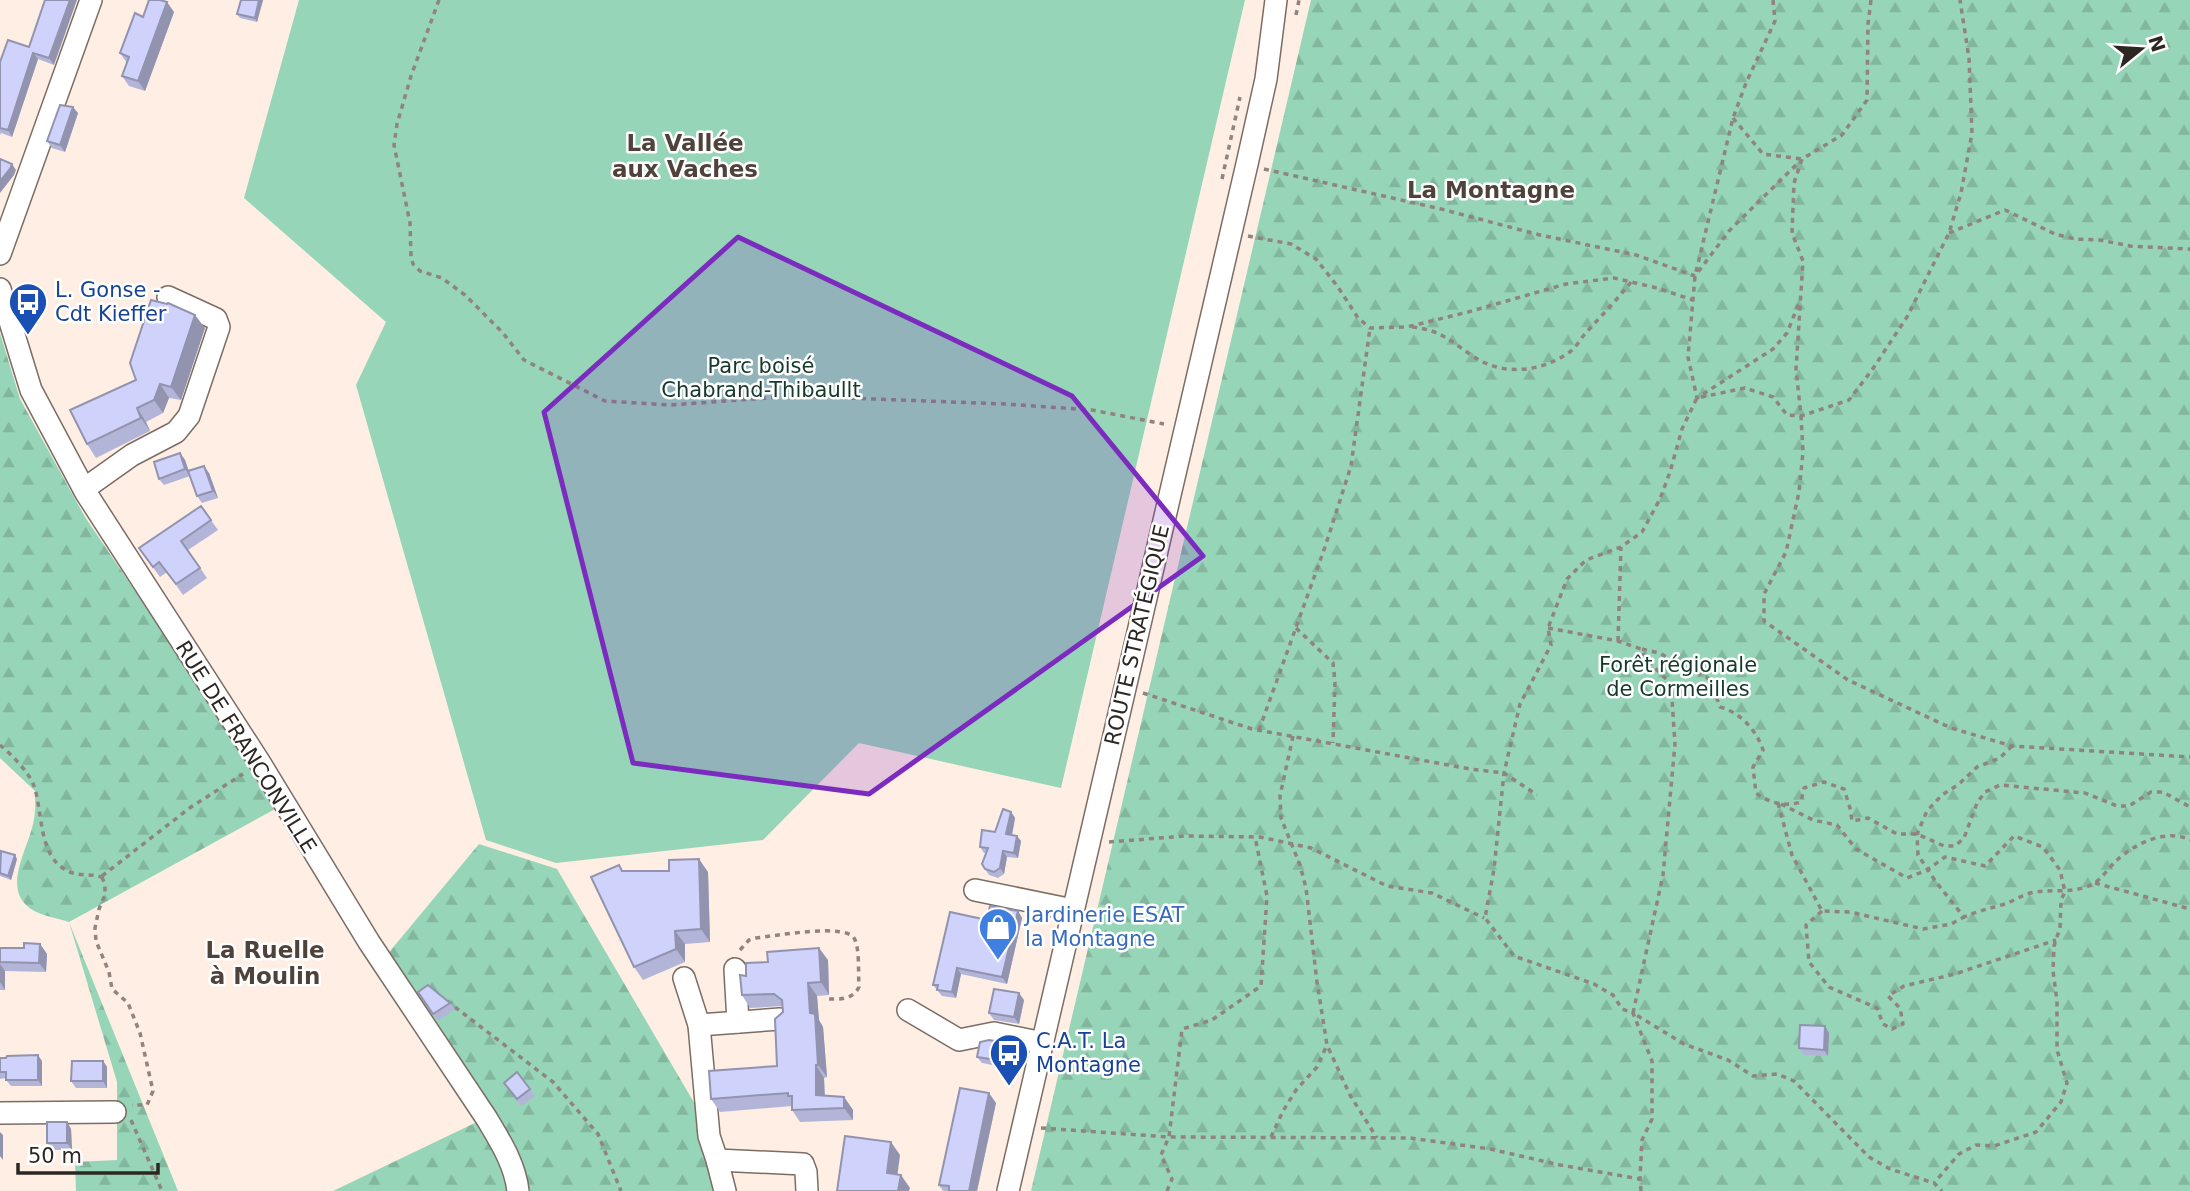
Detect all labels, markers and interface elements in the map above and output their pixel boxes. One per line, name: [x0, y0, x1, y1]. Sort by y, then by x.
north arrow: [2106, 14, 2176, 84]
text: N: [2144, 33, 2170, 55]
district label: La Vallée aux Vaches: [612, 130, 758, 182]
district label: La Montagne: [1407, 177, 1575, 203]
place label: L. Gonse - Cdt Kieffer: [55, 278, 167, 326]
bus stop icon: L. Gonse - Cdt Kieffer: [7, 281, 49, 336]
park label: Parc boisé Chabrand-Thibaullt: [661, 354, 861, 402]
street label: ROUTE STRATÉGIQUE: [1099, 522, 1174, 748]
street label: RUE DE FRANCONVILLE: [171, 636, 321, 858]
park label: Forêt régionale de Cormeilles: [1599, 653, 1757, 701]
place label: Jardinerie ESAT la Montagne: [1023, 903, 1185, 951]
shop icon: Jardinerie ESAT la Montagne: [977, 906, 1019, 961]
district label: La Ruelle à Moulin: [205, 937, 325, 989]
place label: C.A.T. La Montagne: [1036, 1029, 1141, 1077]
bus stop icon: C.A.T. La Montagne: [988, 1032, 1030, 1087]
scale bar: [18, 1132, 158, 1176]
text: 50 m: [28, 1144, 82, 1168]

